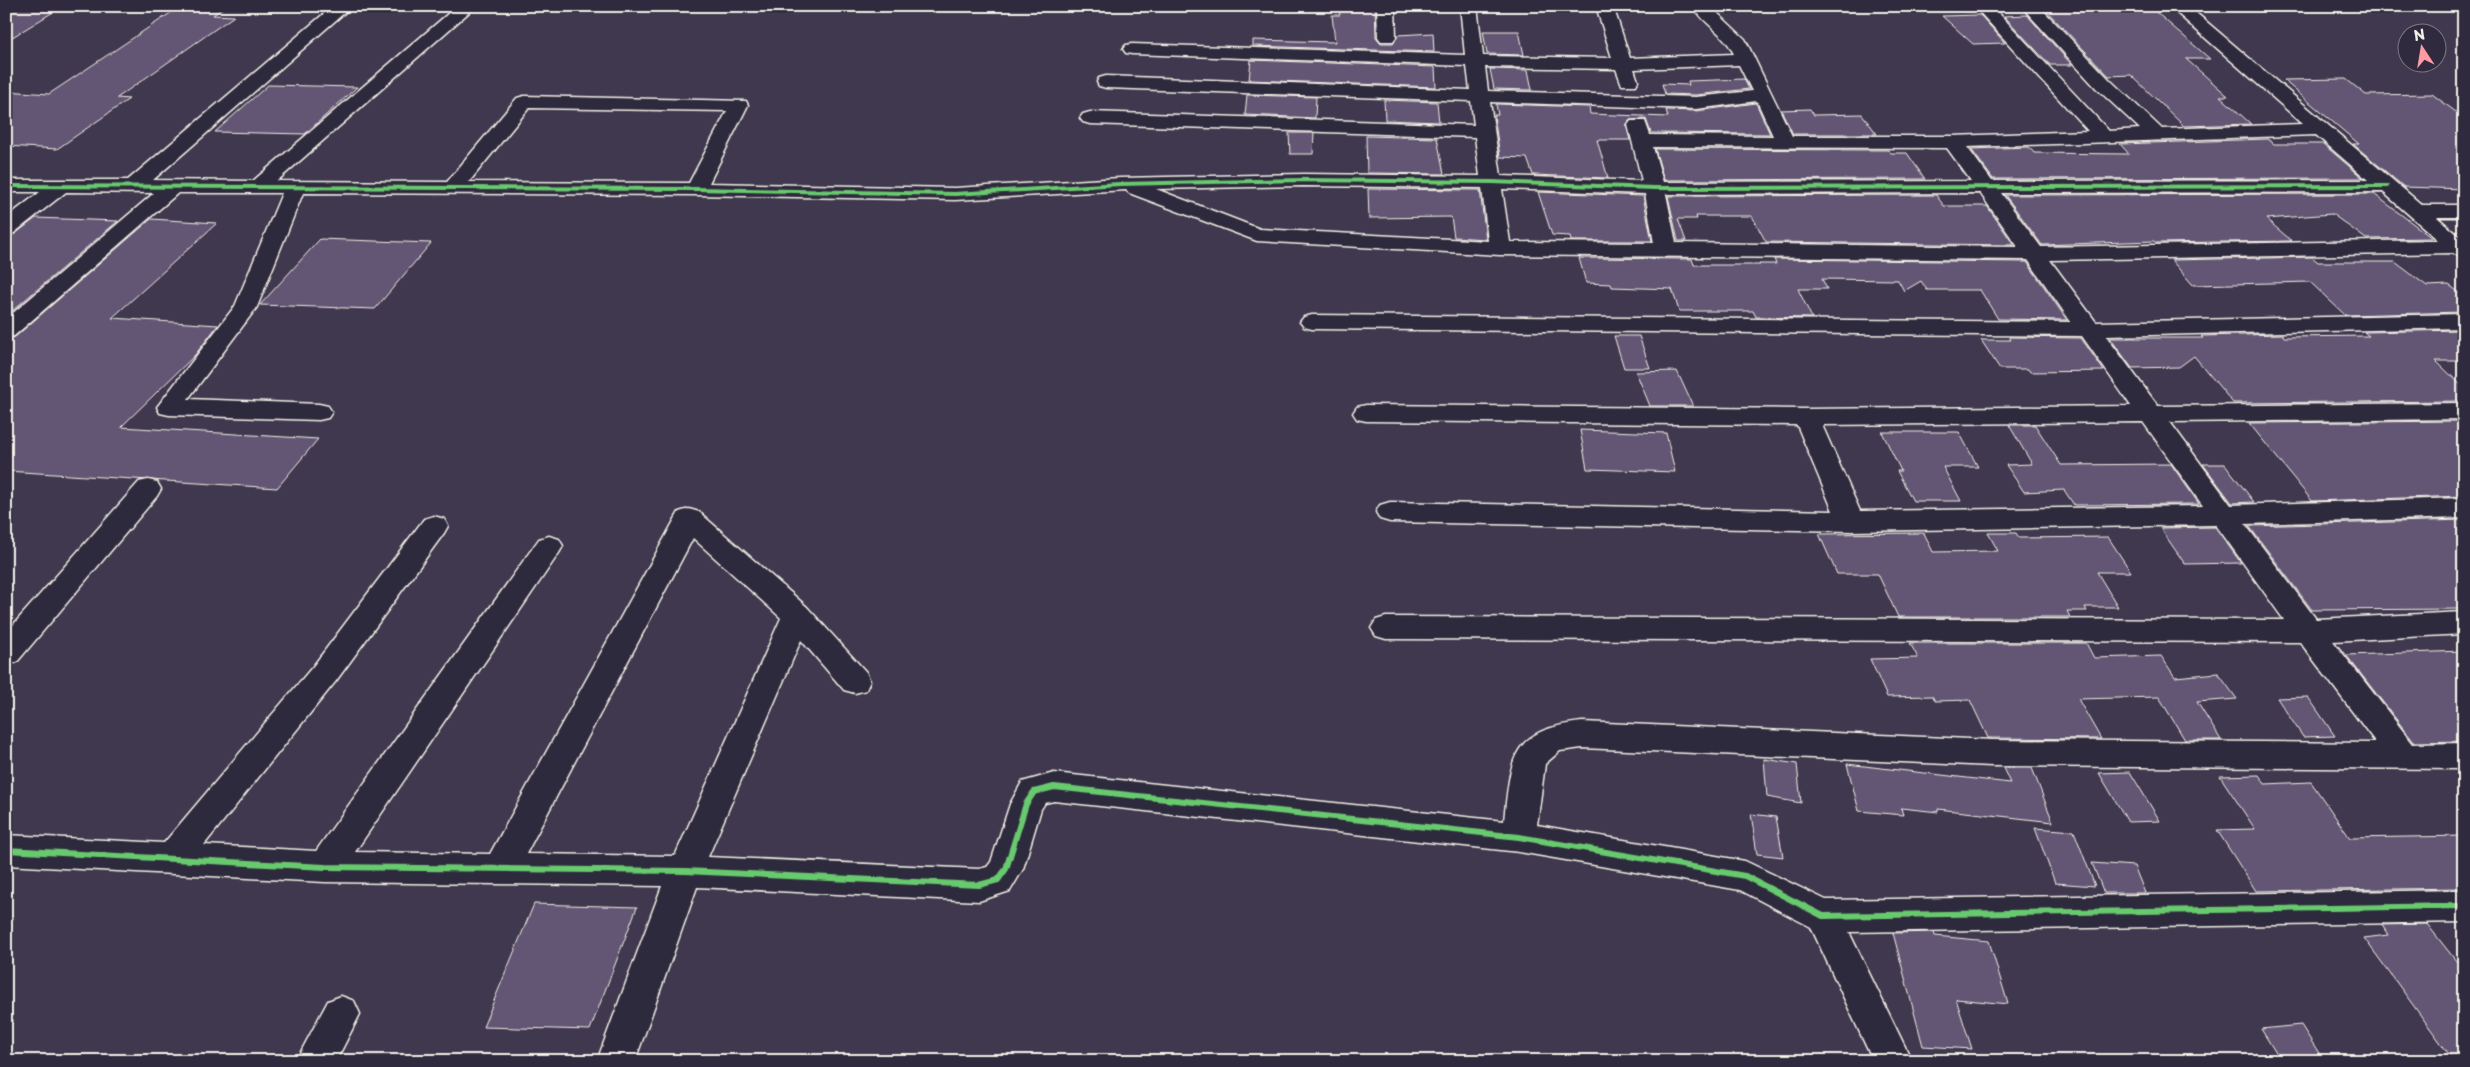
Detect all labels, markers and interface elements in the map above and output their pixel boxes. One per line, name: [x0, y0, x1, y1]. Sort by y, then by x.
north arrow: [2398, 22, 2448, 72]
text: N: [2412, 23, 2427, 46]

